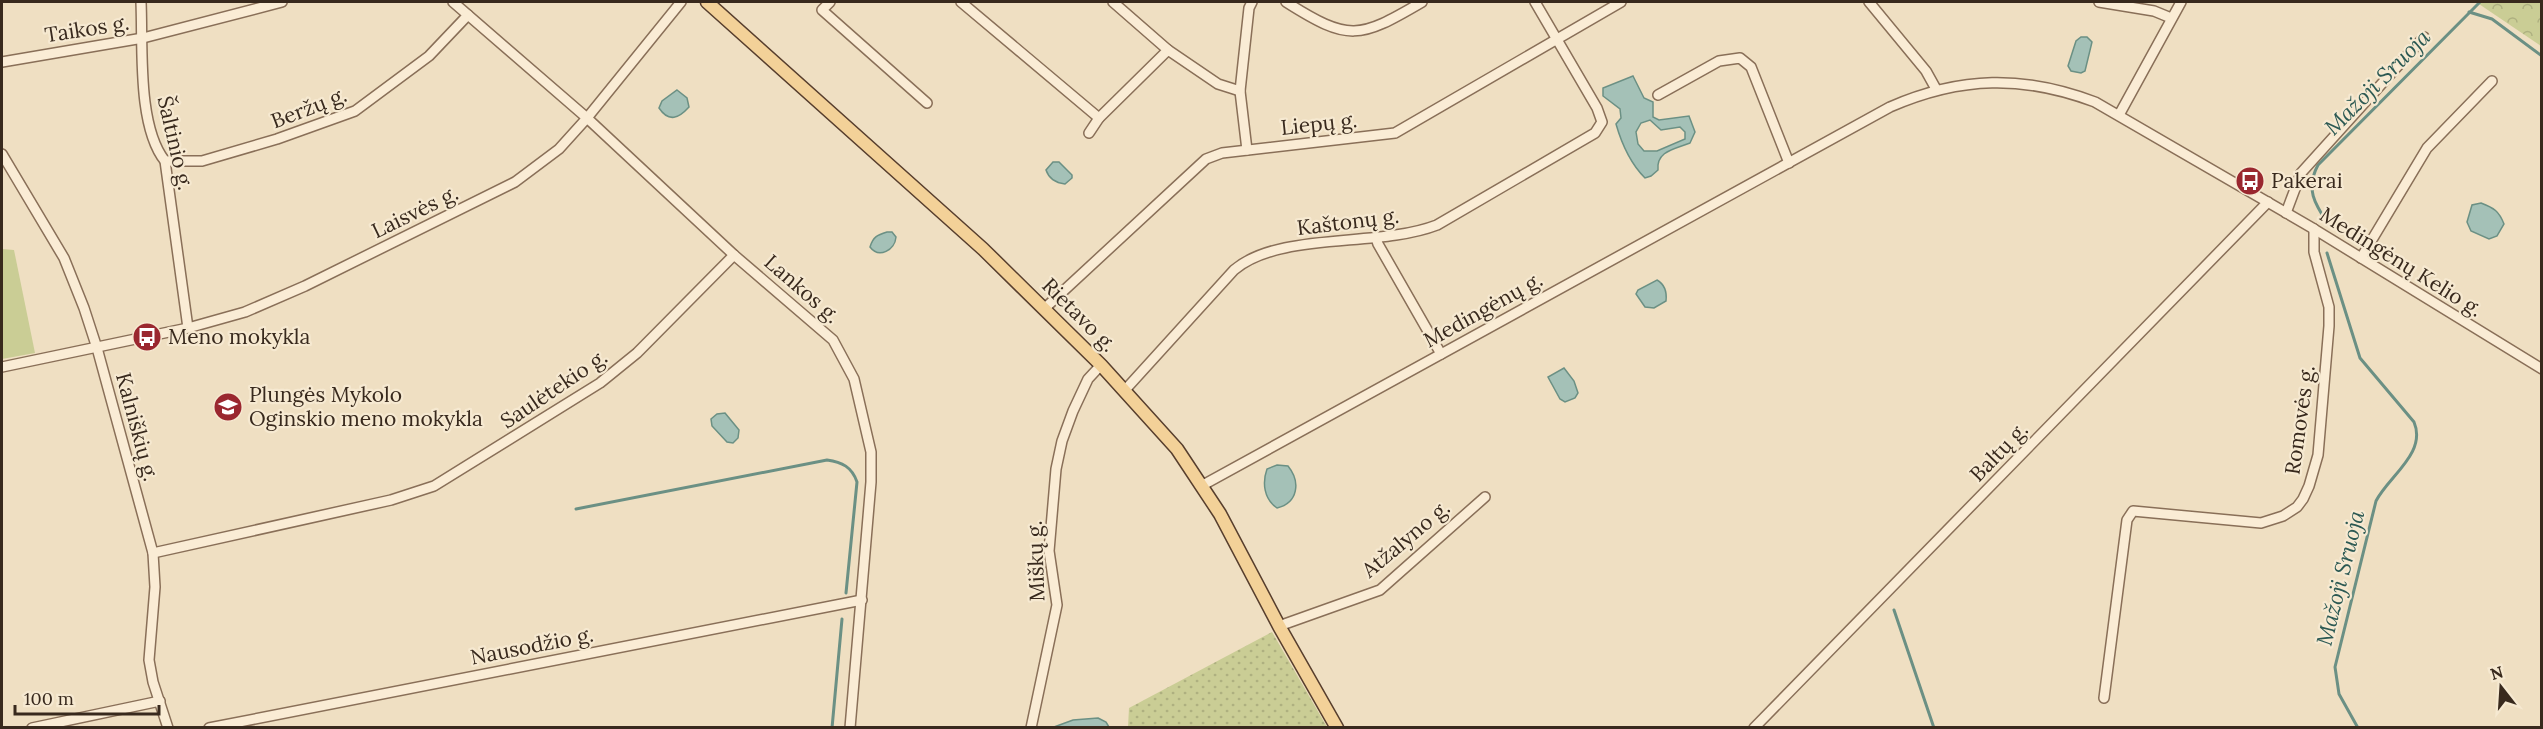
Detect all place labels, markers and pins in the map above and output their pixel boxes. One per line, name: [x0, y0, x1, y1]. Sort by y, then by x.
bus stop icon: Pakerai: [2234, 165, 2266, 197]
place label: Pakerai: [2271, 167, 2343, 194]
bus stop icon: Meno mokykla: [131, 321, 163, 353]
place label: Meno mokykla: [168, 323, 310, 350]
place label: Plungės Mykolo Oginskio meno mokykla: [249, 381, 483, 432]
school or university icon: Plungės Mykolo Oginskio meno mokykla: [212, 391, 244, 423]

